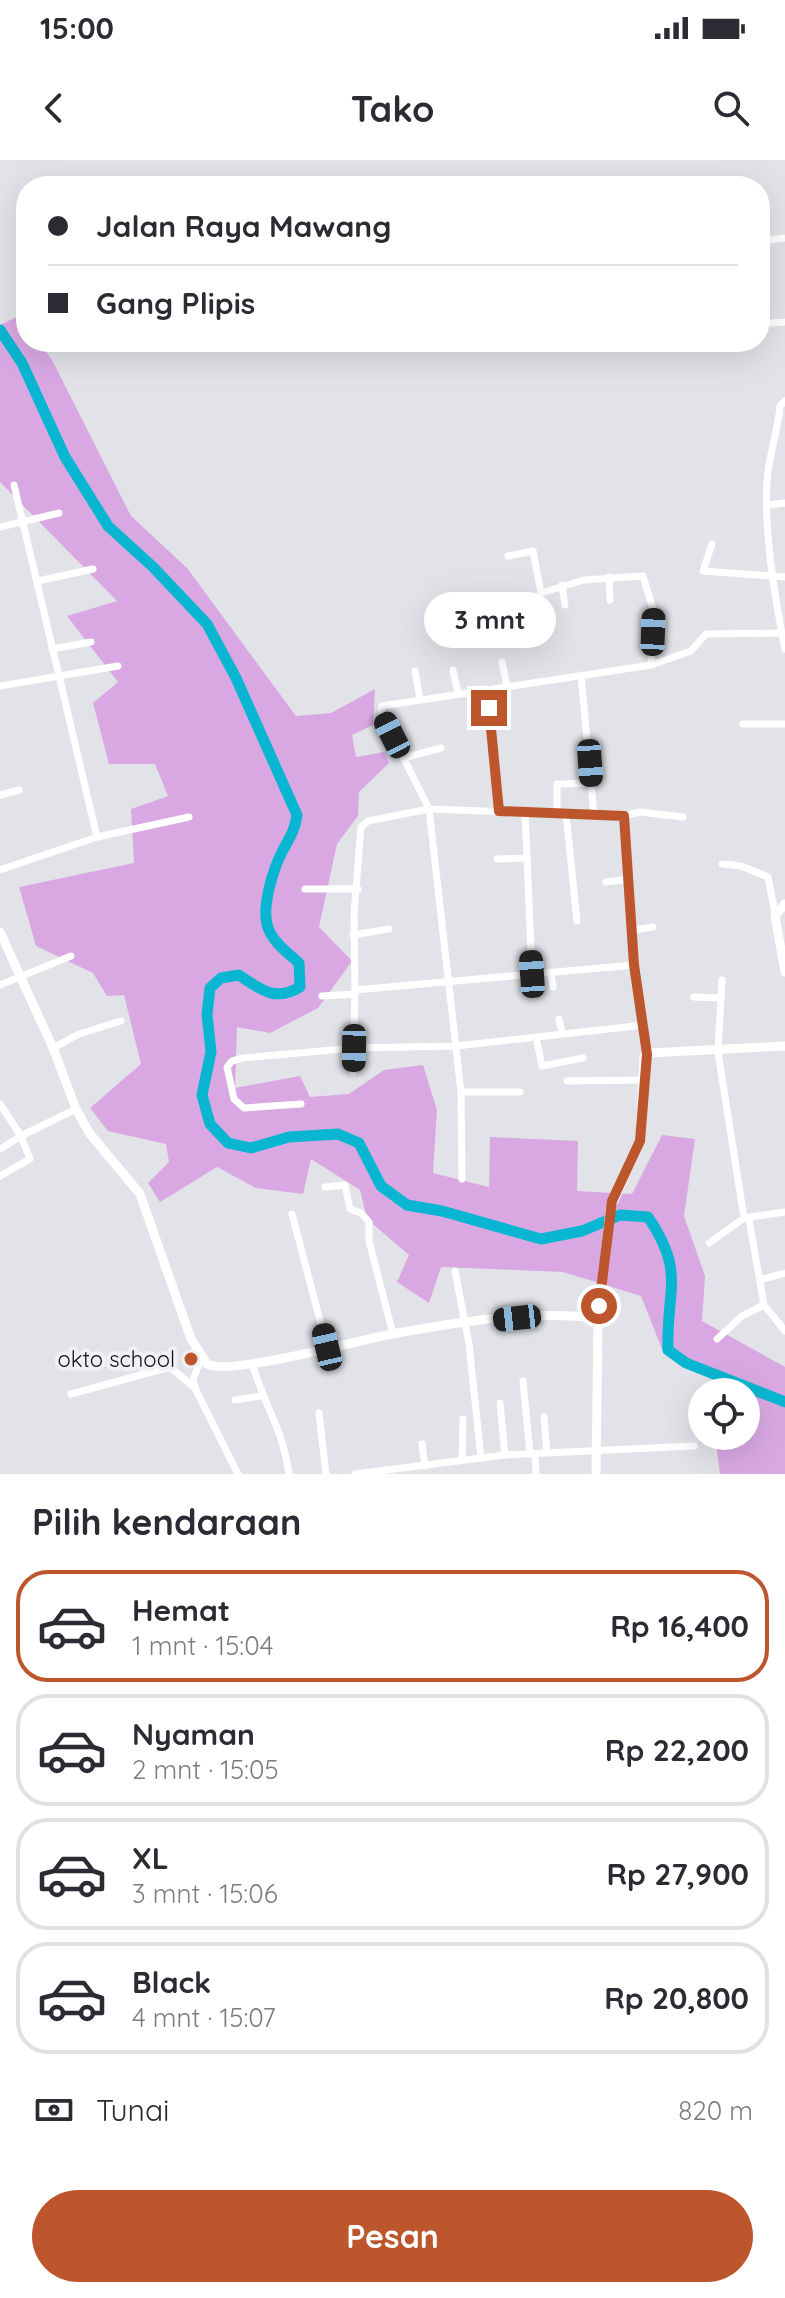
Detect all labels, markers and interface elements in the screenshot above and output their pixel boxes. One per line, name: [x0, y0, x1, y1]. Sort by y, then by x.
text: 15:00: [40, 9, 114, 47]
icon: back: [32, 86, 76, 130]
text: Tako: [351, 86, 434, 131]
icon: search: [709, 86, 753, 130]
text: Jalan Raya Mawang: [96, 207, 391, 245]
text: Gang Plipis: [96, 284, 255, 322]
callout: 3 mnt: [423, 592, 555, 648]
text: 3 mnt: [454, 603, 526, 636]
car: [640, 608, 666, 656]
route end: [471, 690, 507, 726]
car: [370, 708, 414, 762]
car: [576, 738, 604, 788]
car: [518, 949, 546, 999]
car: [342, 1024, 366, 1072]
route start: [581, 1288, 617, 1324]
car: [492, 1304, 542, 1332]
car: [310, 1321, 344, 1373]
place label: okto school: [57, 1345, 175, 1373]
marker: okto school: [182, 1350, 200, 1368]
map controls: [688, 1378, 760, 1450]
button: locate: [688, 1378, 760, 1450]
text: Pilih kendaraan: [32, 1499, 301, 1544]
icon: car: [36, 1590, 108, 1662]
text: Hemat: [132, 1591, 230, 1629]
text: Rp 16,400: [610, 1607, 749, 1645]
text: 1 mnt · 15:04: [132, 1629, 273, 1662]
icon: car: [36, 1714, 108, 1786]
text: Nyaman: [132, 1715, 255, 1753]
text: Rp 22,200: [605, 1731, 749, 1769]
text: 2 mnt · 15:05: [132, 1753, 279, 1786]
icon: car: [36, 1838, 108, 1910]
text: XL: [132, 1839, 169, 1877]
text: Rp 27,900: [606, 1855, 749, 1893]
text: 3 mnt · 15:06: [132, 1877, 278, 1910]
icon: car: [36, 1962, 108, 2034]
text: Black: [132, 1963, 211, 2001]
text: Rp 20,800: [604, 1979, 749, 2017]
text: 4 mnt · 15:07: [132, 2001, 276, 2034]
icon: cash: [32, 2088, 76, 2132]
text: Tunai: [96, 2091, 170, 2129]
text: 820 m: [678, 2094, 753, 2127]
button: Pesan: [32, 2190, 753, 2282]

